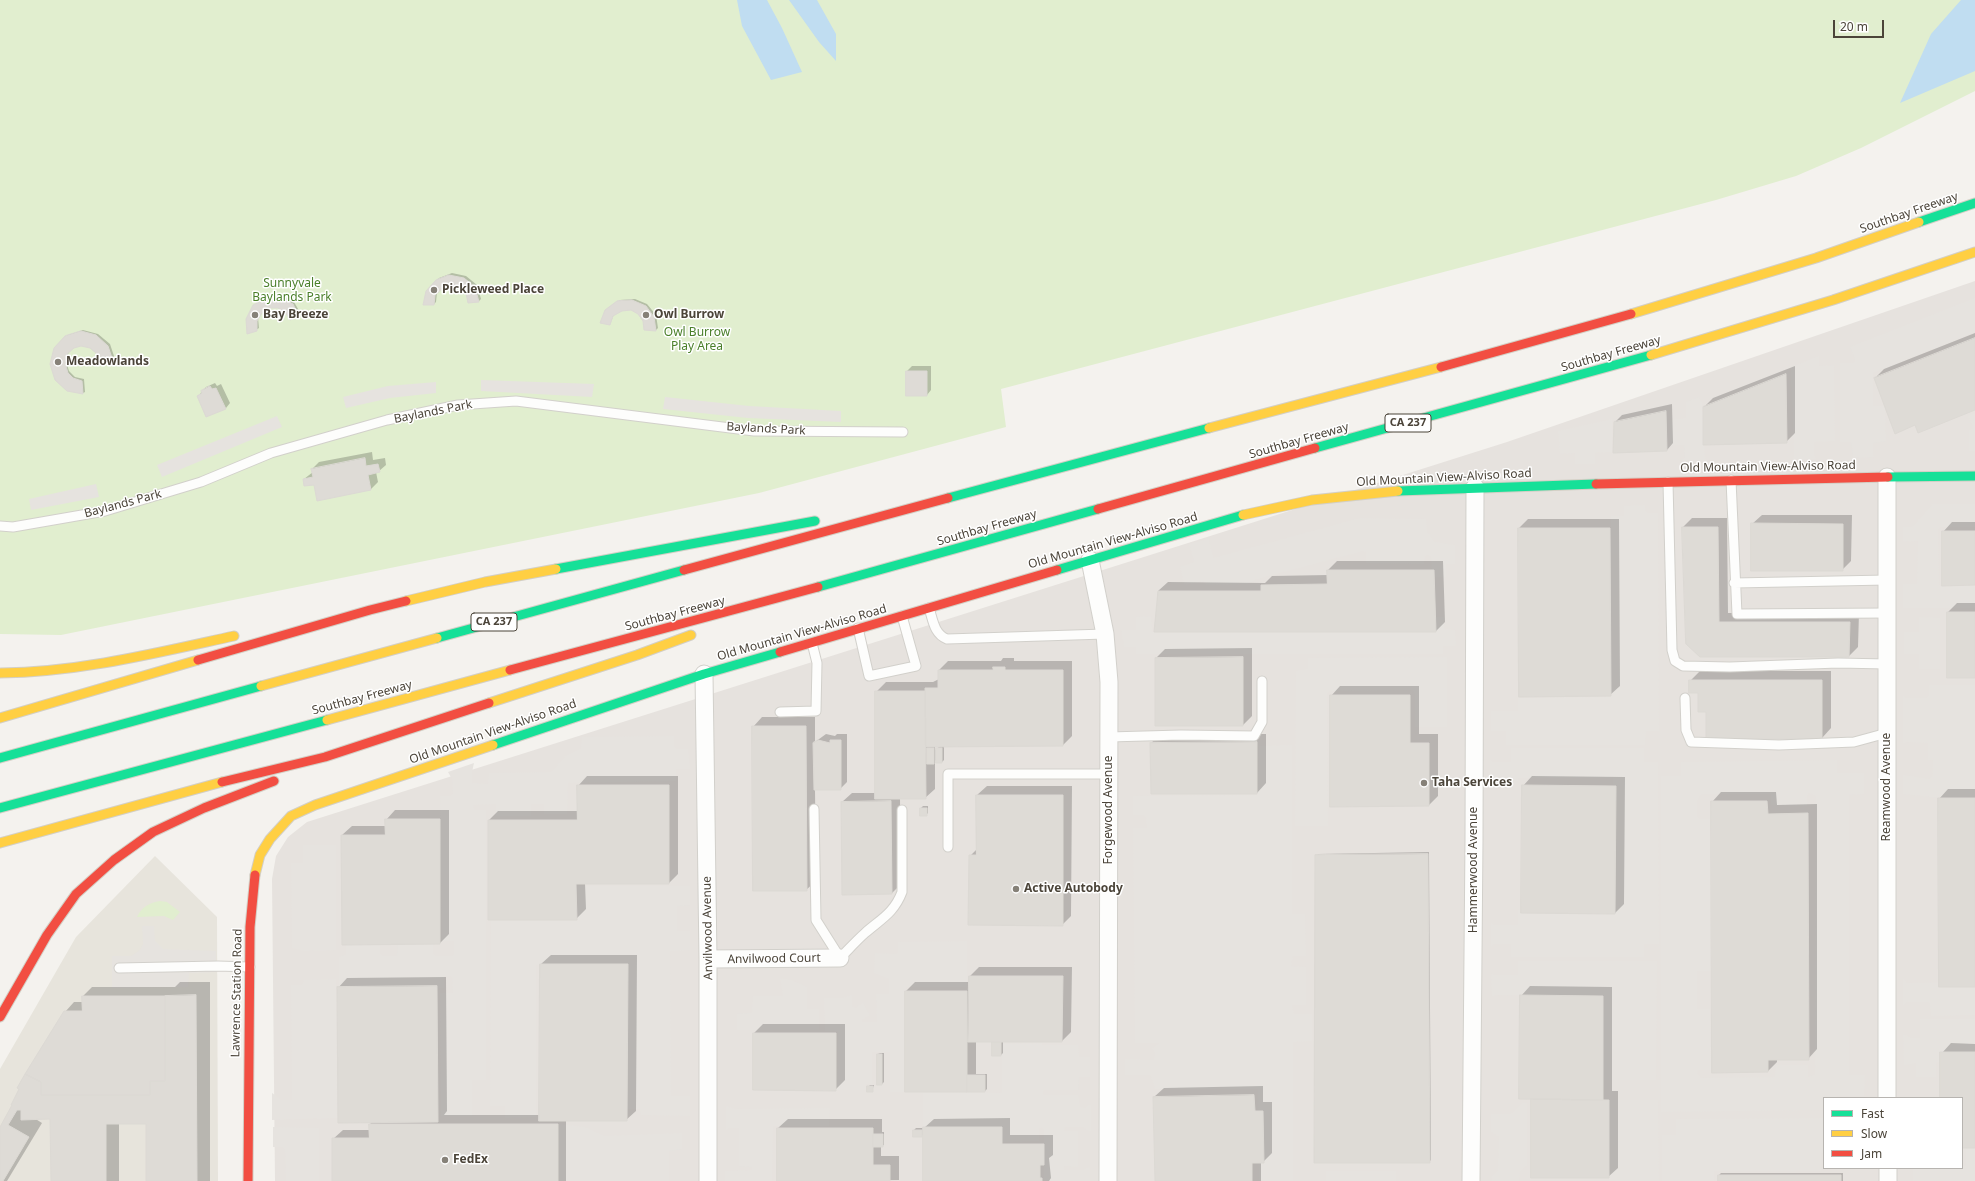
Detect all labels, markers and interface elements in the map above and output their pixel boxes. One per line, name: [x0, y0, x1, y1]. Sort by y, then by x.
scale bar: [1835, 12, 1886, 38]
text: 20 m: [1840, 18, 1868, 35]
street label: Southbay Freeway: [1858, 189, 1960, 237]
park label: Sunnyvale Baylands Park: [252, 277, 332, 305]
place label: Pickleweed Place: [442, 283, 544, 297]
marker: Pickleweed Place: [429, 285, 439, 295]
place label: Bay Breeze: [263, 308, 329, 322]
place label: Owl Burrow: [654, 308, 724, 322]
marker: Bay Breeze: [250, 310, 260, 320]
marker: Owl Burrow: [641, 310, 651, 320]
park label: Owl Burrow Play Area: [664, 326, 730, 354]
street label: Southbay Freeway: [1560, 333, 1662, 375]
place label: Meadowlands: [66, 355, 149, 369]
marker: Meadowlands: [53, 357, 63, 367]
street label: Baylands Park: [393, 397, 473, 427]
road number: CA 237: [1385, 414, 1431, 432]
street label: Baylands Park: [726, 420, 806, 438]
street label: Southbay Freeway: [1248, 420, 1350, 462]
street label: Old Mountain View-Alviso Road: [1680, 458, 1856, 476]
street label: Old Mountain View-Alviso Road: [1356, 466, 1532, 490]
street label: Baylands Park: [83, 487, 163, 521]
street label: Southbay Freeway: [936, 507, 1038, 549]
street label: Old Mountain View-Alviso Road: [1027, 510, 1199, 572]
street label: Southbay Freeway: [623, 594, 727, 634]
street label: Old Mountain View-Alviso Road: [716, 602, 888, 664]
road number: CA 237: [471, 613, 517, 631]
street label: Southbay Freeway: [310, 678, 414, 718]
street label: Old Mountain View-Alviso Road: [408, 697, 578, 767]
street label: Reamwood Avenue: [1880, 733, 1894, 841]
street label: Forgewood Avenue: [1102, 756, 1116, 864]
place label: Taha Services: [1432, 776, 1512, 790]
marker: Taha Services: [1419, 778, 1429, 788]
street label: Hammerwood Avenue: [1467, 807, 1481, 933]
street label: Anvilwood Avenue: [700, 876, 716, 980]
place label: Active Autobody: [1024, 882, 1123, 896]
marker: Active Autobody: [1011, 884, 1021, 894]
street label: Lawrence Station Road: [229, 929, 245, 1057]
street label: Anvilwood Court: [727, 951, 821, 967]
legend: [1823, 1097, 1963, 1169]
text: Fast: [1861, 1105, 1884, 1122]
text: Slow: [1861, 1125, 1887, 1142]
text: Jam: [1861, 1145, 1882, 1162]
place label: FedEx: [453, 1153, 488, 1167]
marker: FedEx: [440, 1155, 450, 1165]

